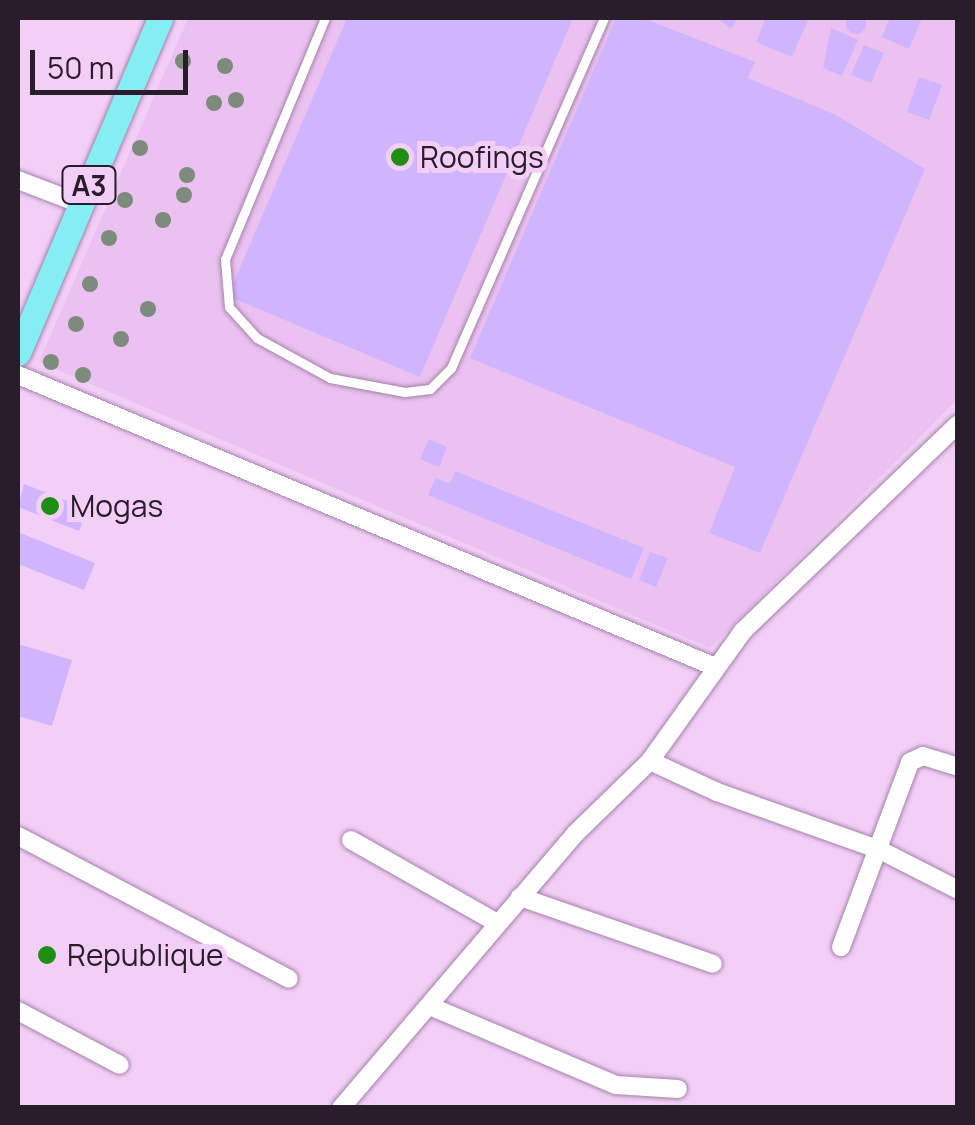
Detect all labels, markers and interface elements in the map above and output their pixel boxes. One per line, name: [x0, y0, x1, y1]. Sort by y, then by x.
scale bar: [35, 30, 192, 92]
text: 50 m: [47, 47, 114, 88]
place label: Roofings: [420, 139, 544, 175]
marker: Roofings: [389, 146, 411, 168]
road number: A3: [59, 162, 119, 208]
place label: Mogas: [70, 488, 163, 524]
marker: Mogas: [39, 495, 61, 517]
place label: Republique: [67, 937, 223, 973]
marker: Republique: [36, 944, 58, 966]

